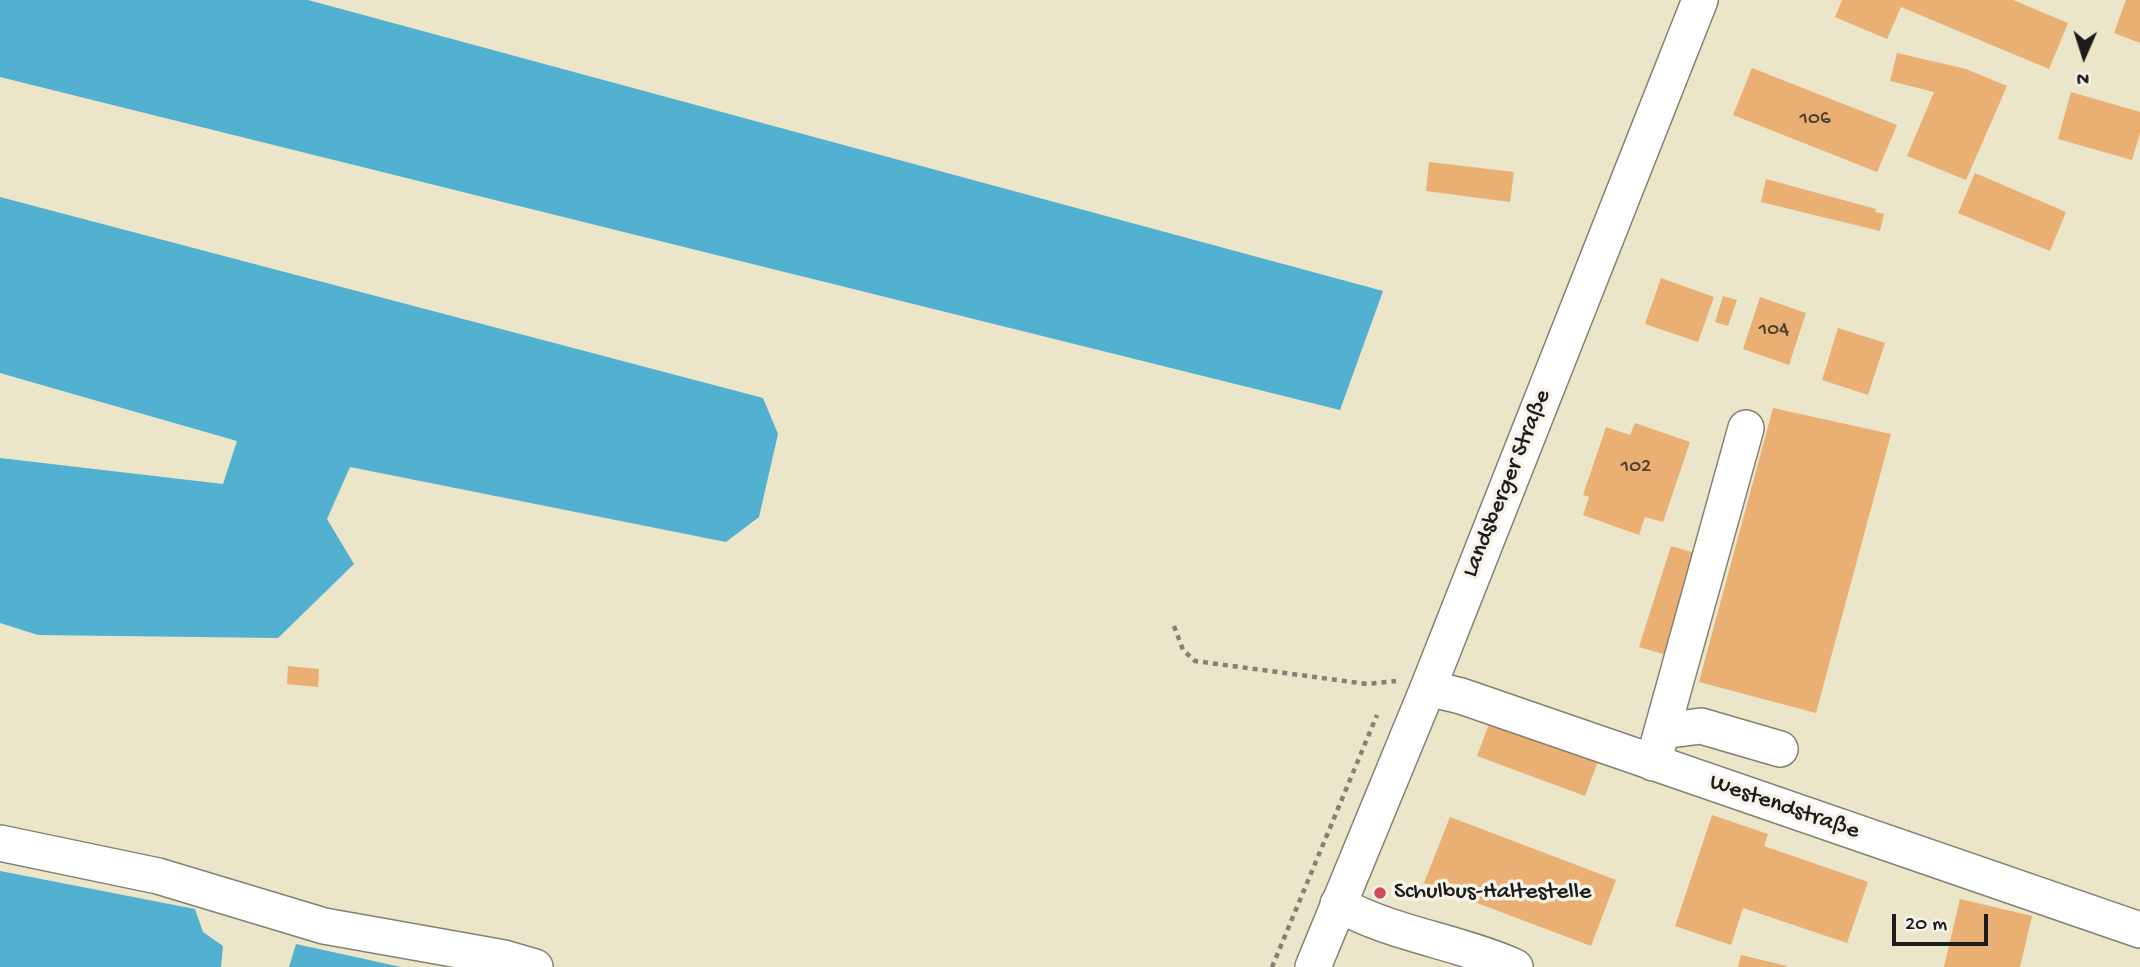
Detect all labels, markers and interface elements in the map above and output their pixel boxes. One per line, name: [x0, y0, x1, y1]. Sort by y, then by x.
north arrow: [2049, 21, 2119, 91]
text: N: [2076, 66, 2090, 89]
house number: 106: [1799, 107, 1831, 133]
house number: 104: [1759, 318, 1789, 344]
street label: Landsberger Straße: [1457, 386, 1559, 582]
house number: 102: [1621, 455, 1651, 481]
street label: Westendstraße: [1705, 769, 1863, 847]
place label: Schulbus-Haltestelle: [1394, 879, 1591, 907]
marker: Schulbus-Haltestelle: [1372, 885, 1388, 901]
scale bar: [1895, 900, 1991, 944]
text: 20 m: [1905, 913, 1947, 938]

